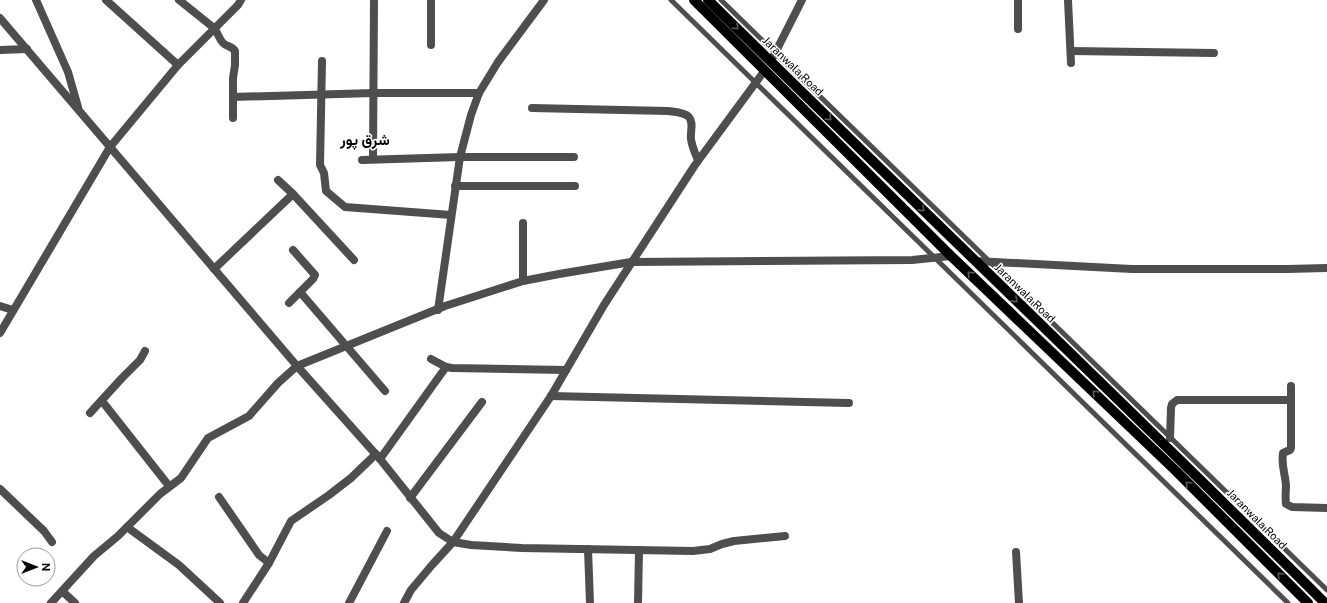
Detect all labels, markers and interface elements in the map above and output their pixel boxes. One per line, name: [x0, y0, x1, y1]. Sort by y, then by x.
one-way arrow: [731, 22, 739, 30]
street label: Jaranwala Road: [760, 34, 826, 98]
one-way arrow: [824, 113, 832, 121]
district label: شرق پور: [339, 131, 390, 150]
one-way arrow: [917, 204, 925, 212]
street label: Jaranwala Road: [992, 261, 1058, 325]
one-way arrow: [967, 272, 975, 279]
one-way arrow: [1010, 295, 1018, 303]
one-way arrow: [1092, 391, 1099, 398]
one-way arrow: [1185, 481, 1193, 489]
street label: Jaranwala Road: [1225, 487, 1289, 551]
north arrow: [16, 547, 56, 587]
text: N: [40, 563, 52, 571]
one-way arrow: [1277, 573, 1285, 580]

